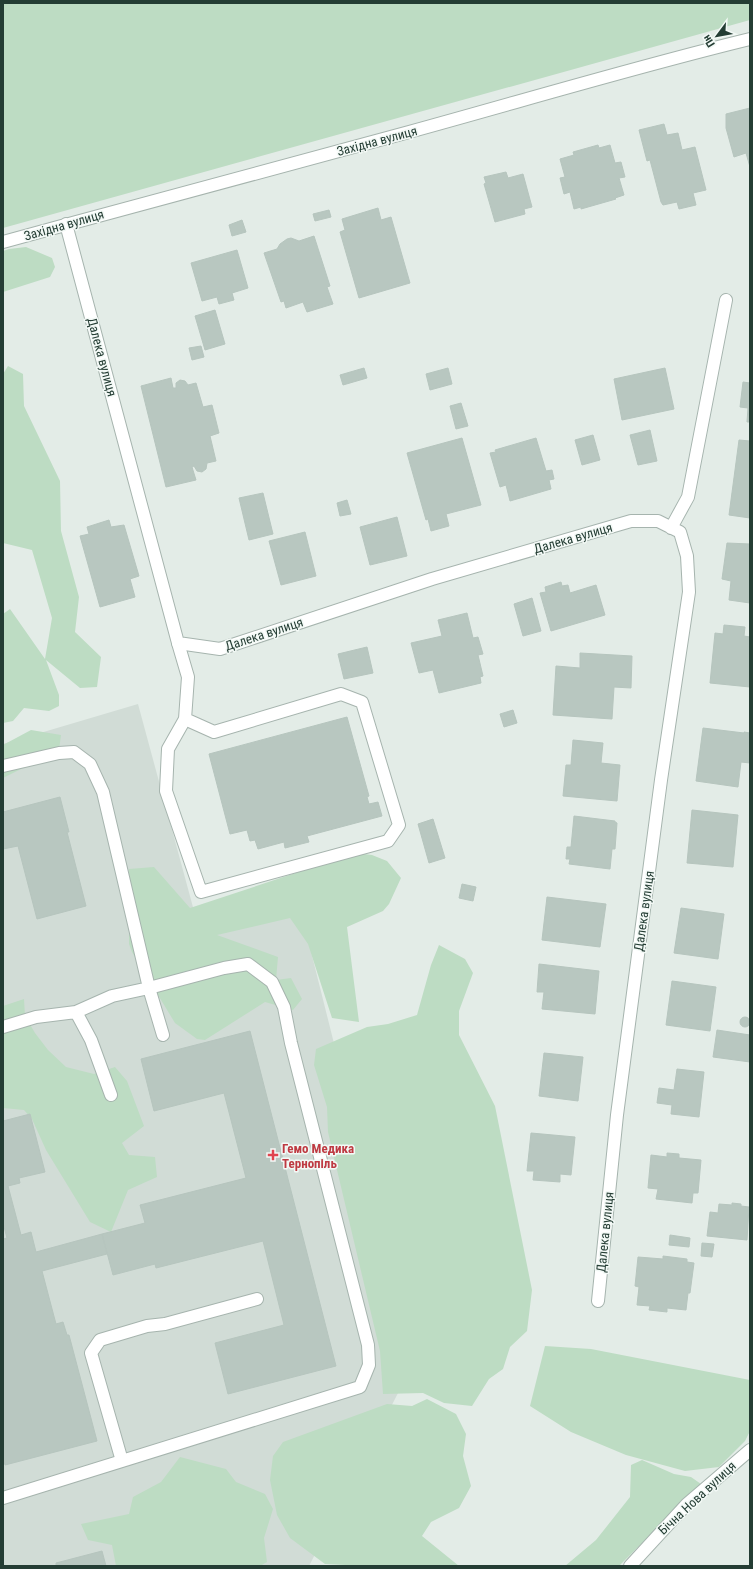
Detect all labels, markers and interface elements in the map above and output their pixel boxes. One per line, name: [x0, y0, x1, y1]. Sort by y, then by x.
north arrow: [697, 16, 737, 56]
text: Пн: [700, 32, 718, 50]
street label: Західна вулиця: [335, 123, 419, 159]
street label: Західна вулиця: [22, 206, 106, 244]
street label: Далека вулиця: [84, 316, 120, 398]
street label: Далека вулиця: [532, 520, 614, 556]
street label: Далека вулиця: [223, 614, 305, 654]
street label: Далека вулиця: [631, 870, 657, 952]
place label: Гемо Медика Тернопіль: [282, 1141, 354, 1171]
marker: Гемо Медика Тернопіль: [267, 1149, 279, 1161]
street label: Далека вулиця: [593, 1191, 617, 1273]
street label: Бічна Нова вулиця: [655, 1458, 739, 1538]

